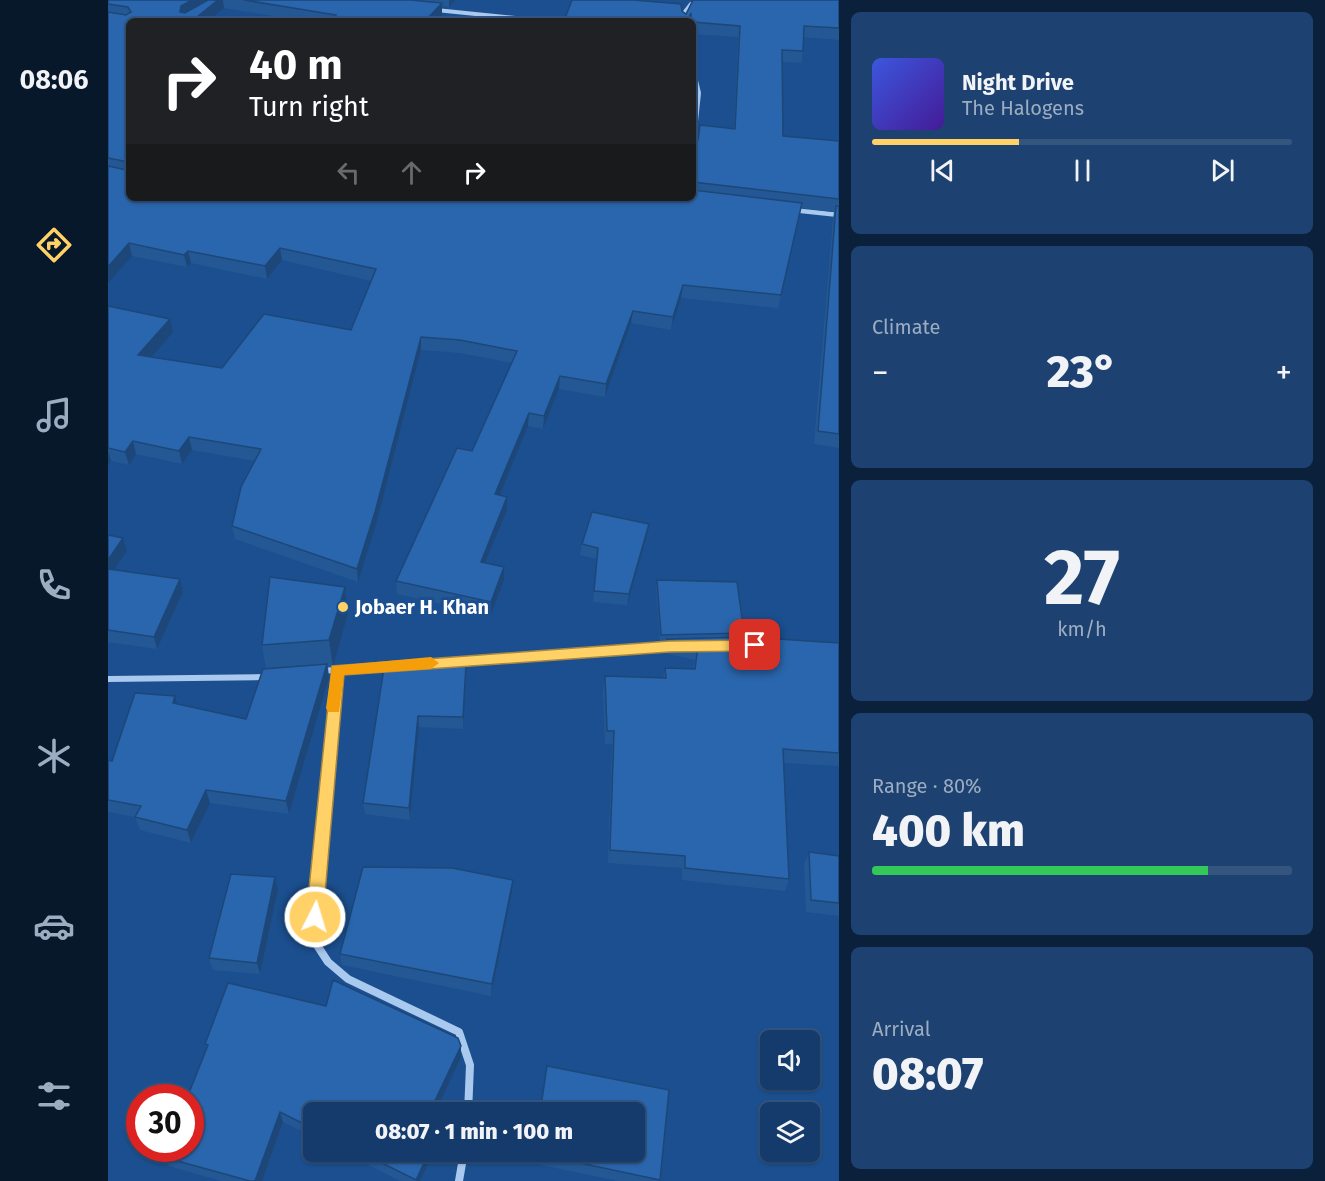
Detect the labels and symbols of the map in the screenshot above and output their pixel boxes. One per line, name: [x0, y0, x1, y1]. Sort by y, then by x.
place label: Jobaer H. Khan: [354, 595, 489, 619]
marker: Jobaer H. Khan: [336, 600, 350, 614]
pin: [729, 619, 780, 670]
position arrow: [283, 885, 347, 949]
speed limit sign: 30: [126, 1084, 204, 1162]

